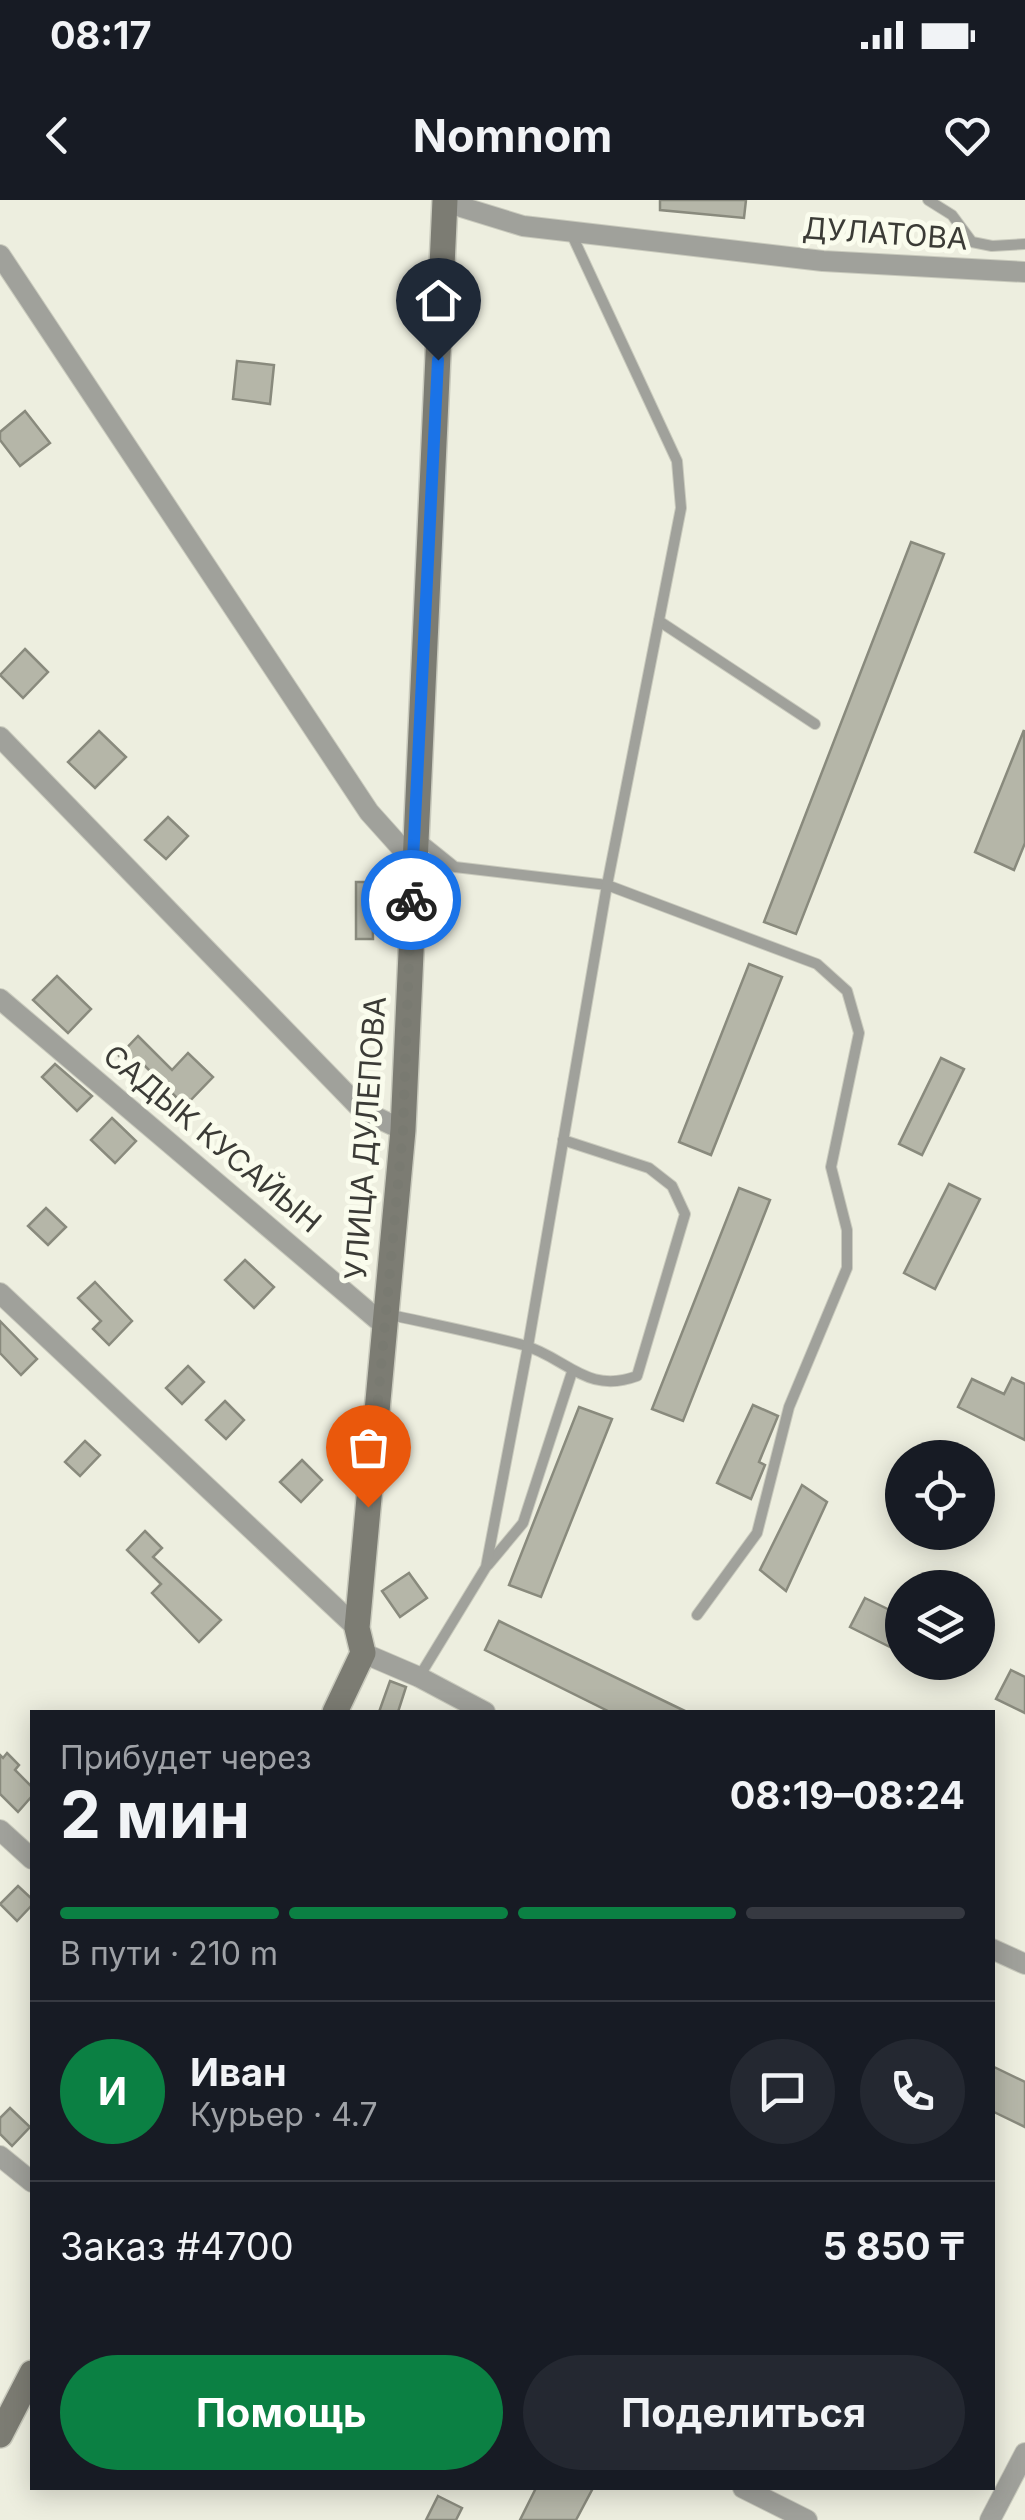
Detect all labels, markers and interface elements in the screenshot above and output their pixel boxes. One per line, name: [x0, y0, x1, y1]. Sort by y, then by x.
text: 08:17: [50, 12, 152, 58]
icon: back: [30, 108, 85, 163]
text: Nomnom: [413, 108, 612, 163]
icon: heart: [940, 108, 995, 163]
street label: ДУЛАТОВА: [801, 209, 969, 257]
pin: [396, 258, 481, 361]
icon: home: [411, 273, 466, 328]
courier: [361, 850, 461, 950]
icon: bike: [384, 873, 439, 928]
street label: УЛИЦА ДУЛЕПОВА: [337, 995, 393, 1281]
street label: САДЫК КУСАЙЫН: [96, 1037, 329, 1240]
pin: [326, 1405, 411, 1508]
icon: bag: [341, 1420, 396, 1475]
map controls: [885, 1440, 995, 1680]
button: locate: [885, 1440, 995, 1550]
button: layers: [885, 1570, 995, 1680]
text: Прибудет через: [60, 1738, 312, 1777]
text: 08:19–08:24: [730, 1772, 965, 1818]
text: 2 мин: [60, 1775, 250, 1854]
text: В пути · 210 m: [60, 1934, 278, 1973]
button: chat: [730, 2039, 835, 2144]
button: phone: [860, 2039, 965, 2144]
text: Иван: [190, 2049, 287, 2095]
text: И: [98, 2068, 127, 2114]
text: Курьер · 4.7: [190, 2095, 378, 2134]
text: Заказ #4700: [60, 2223, 294, 2269]
text: 5 850 ₸: [823, 2223, 965, 2269]
button: Помощь: [60, 2355, 503, 2470]
button: Поделиться: [523, 2355, 965, 2470]

